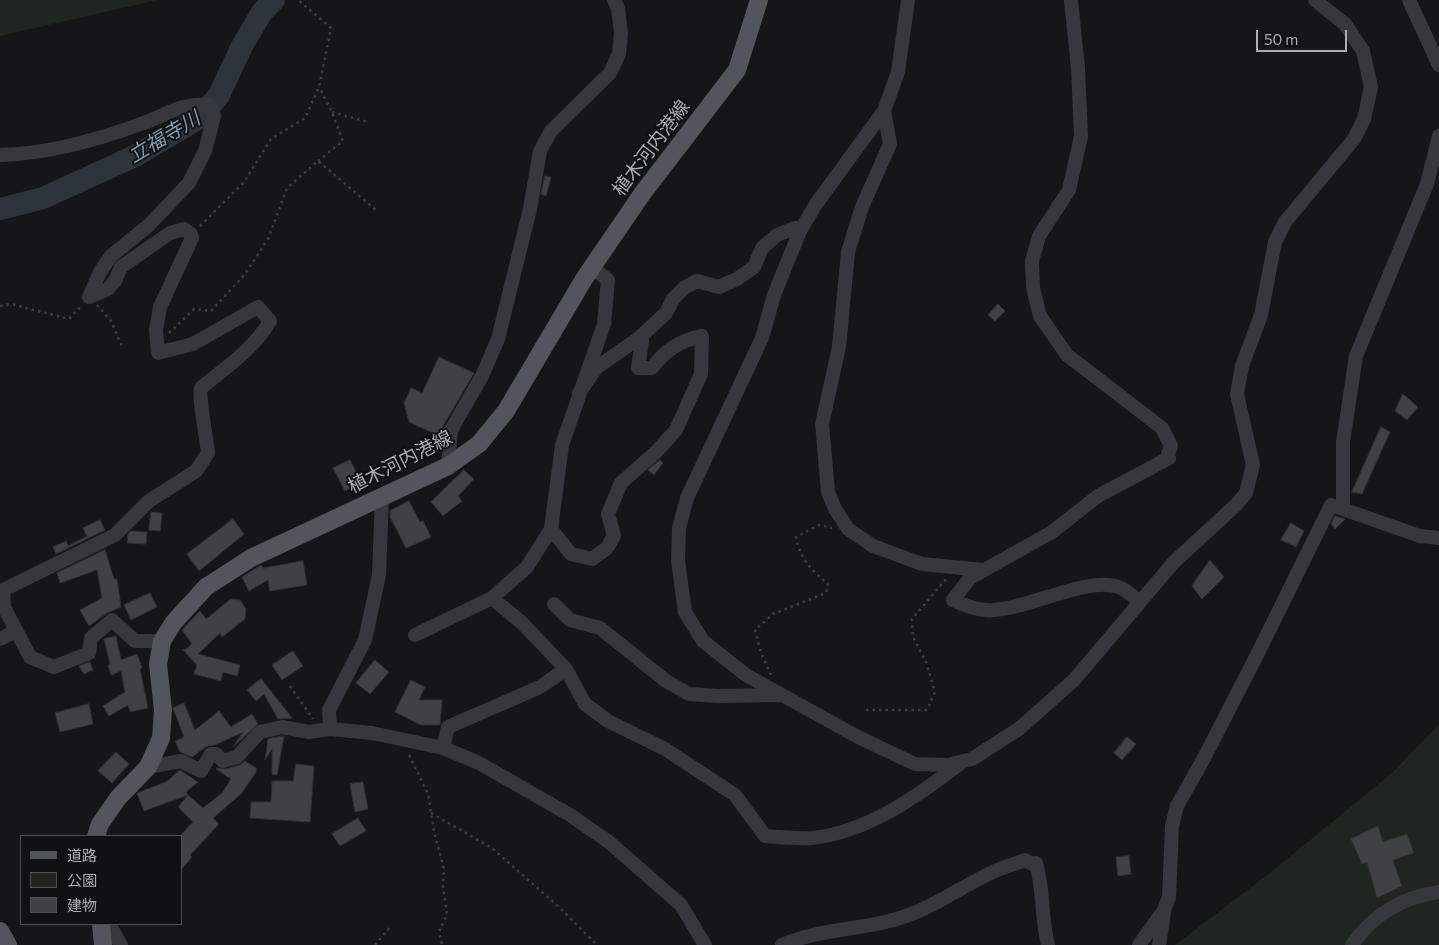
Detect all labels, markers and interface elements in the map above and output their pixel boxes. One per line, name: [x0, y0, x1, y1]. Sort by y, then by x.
scale bar: [1259, 20, 1350, 52]
text: 50 m: [1264, 30, 1298, 48]
street label: 植木河内港線: [608, 96, 694, 200]
water label: 立福寺川: [124, 106, 204, 168]
street label: 植木河内港線: [344, 426, 456, 498]
legend: [20, 835, 182, 925]
text: 道路: [67, 846, 97, 864]
text: 公園: [67, 871, 97, 889]
text: 建物: [67, 896, 97, 914]

